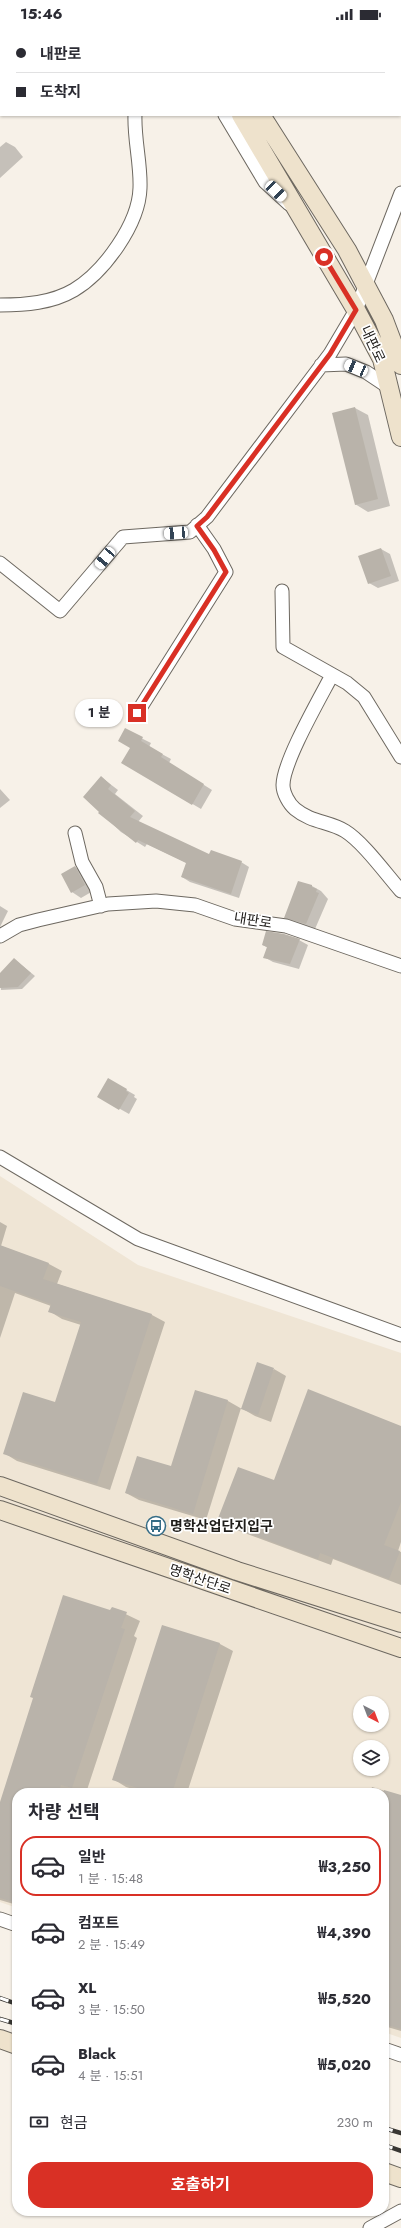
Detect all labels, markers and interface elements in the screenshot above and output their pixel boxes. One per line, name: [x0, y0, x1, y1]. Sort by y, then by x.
text: 15:46: [20, 3, 63, 25]
text: 내판로: [40, 43, 81, 65]
text: 도착지: [40, 81, 81, 103]
car: [263, 178, 289, 204]
route start: [315, 248, 333, 266]
street label: 내판로: [356, 322, 390, 366]
car: [343, 358, 369, 378]
car: [164, 526, 188, 540]
car: [93, 545, 117, 571]
callout: 1 분: [75, 699, 123, 727]
text: 1 분: [88, 703, 110, 722]
route end: [128, 704, 146, 722]
street label: 내판로: [232, 907, 274, 933]
bus stop icon: 명학산업단지입구: [145, 1515, 167, 1537]
place label: 명학산업단지입구: [170, 1516, 273, 1536]
street label: 명학산단로: [166, 1559, 234, 1599]
north arrow: [353, 1696, 389, 1732]
map controls: [353, 1696, 389, 1776]
button: layers: [353, 1740, 389, 1776]
text: 차량 선택: [28, 1799, 100, 1825]
text: 일반: [78, 1846, 106, 1868]
icon: car: [30, 1848, 66, 1884]
text: ₩3,250: [319, 1856, 371, 1878]
text: 1 분 · 15:48: [78, 1869, 143, 1888]
text: 컴포트: [78, 1912, 119, 1934]
icon: car: [30, 1914, 66, 1950]
text: ₩4,390: [318, 1922, 371, 1944]
text: 2 분 · 15:49: [78, 1935, 145, 1954]
text: XL: [78, 1977, 96, 1999]
icon: car: [30, 1980, 66, 2016]
text: ₩5,520: [318, 1988, 371, 2010]
text: 3 분 · 15:50: [78, 2000, 145, 2019]
text: Black: [78, 2043, 116, 2065]
icon: car: [30, 2046, 66, 2082]
text: ₩5,020: [318, 2054, 371, 2076]
text: 4 분 · 15:51: [78, 2066, 143, 2085]
icon: cash: [28, 2111, 50, 2133]
text: 현금: [60, 2112, 88, 2134]
text: 230 m: [337, 2113, 373, 2132]
button: 호출하기: [28, 2162, 373, 2208]

